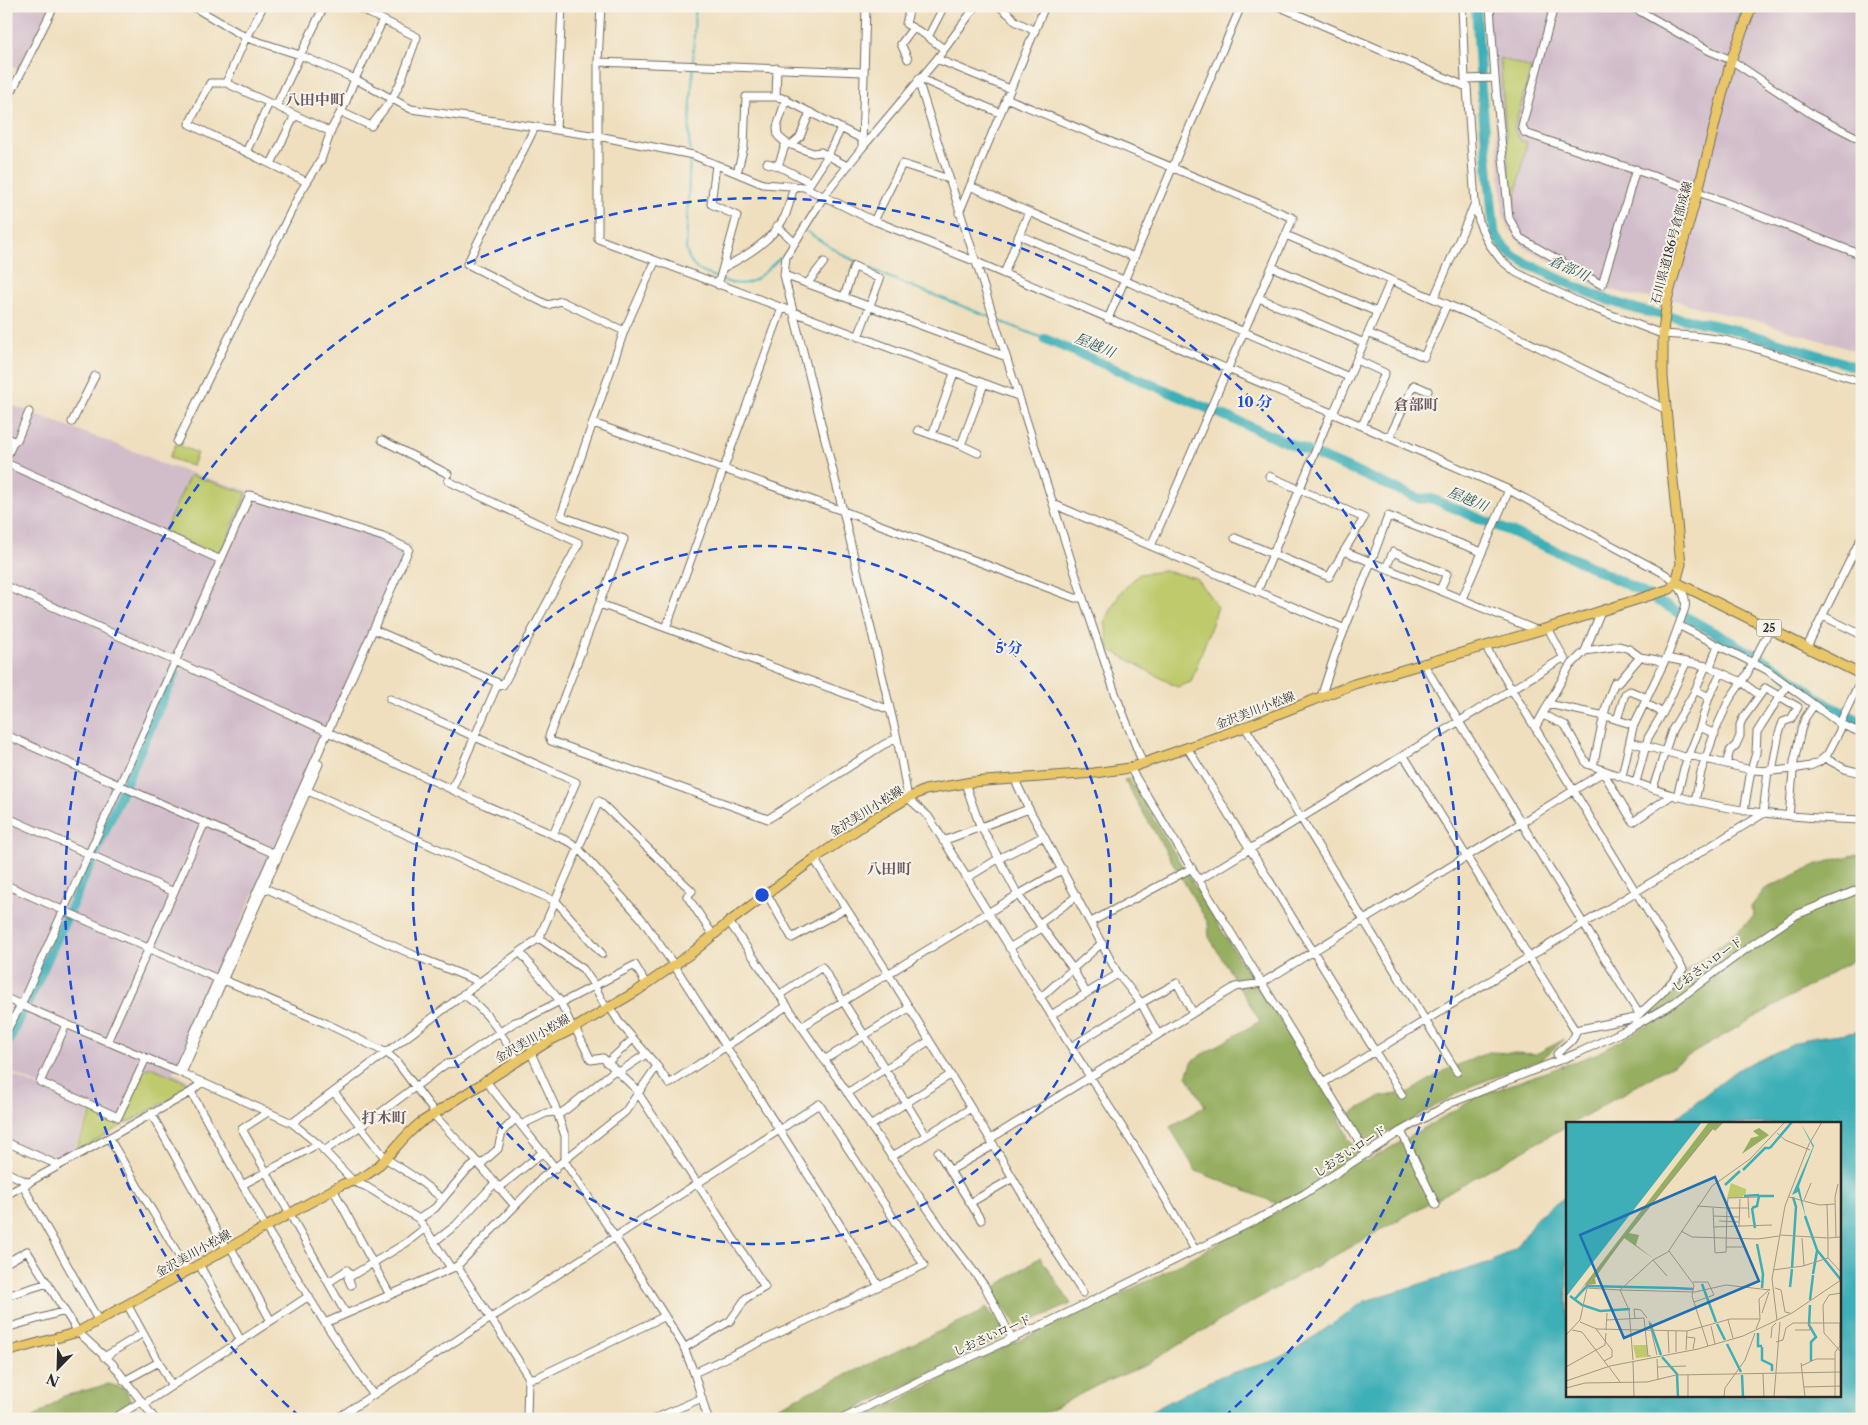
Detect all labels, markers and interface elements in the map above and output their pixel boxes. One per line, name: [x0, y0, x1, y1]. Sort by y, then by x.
district label: 八田中町: [285, 90, 345, 109]
street label: 石川県道186号倉部成線: [1647, 180, 1695, 306]
water label: 倉部川: [1546, 251, 1594, 286]
water label: 屋越川: [1072, 329, 1120, 362]
text: 10 分: [1238, 392, 1272, 411]
district label: 倉部町: [1393, 395, 1439, 414]
water label: 屋越川: [1445, 483, 1493, 516]
road number: 25: [1756, 620, 1782, 636]
text: 5 分: [995, 638, 1023, 657]
street label: 金沢美川小松線: [1213, 688, 1297, 732]
street label: 金沢美川小松線: [826, 782, 906, 840]
district label: 八田町: [866, 859, 912, 878]
centre of rings: [753, 886, 771, 904]
street label: しおさいロード: [1669, 933, 1745, 995]
street label: 金沢美川小松線: [492, 1011, 572, 1065]
district label: 打木町: [361, 1108, 407, 1127]
street label: しおさいロード: [1311, 1122, 1389, 1180]
inset map: [1566, 1122, 1840, 1398]
street label: 金沢美川小松線: [153, 1226, 233, 1280]
street label: しおさいロード: [951, 1311, 1033, 1359]
north arrow: [32, 1342, 82, 1392]
text: N: [44, 1369, 62, 1391]

